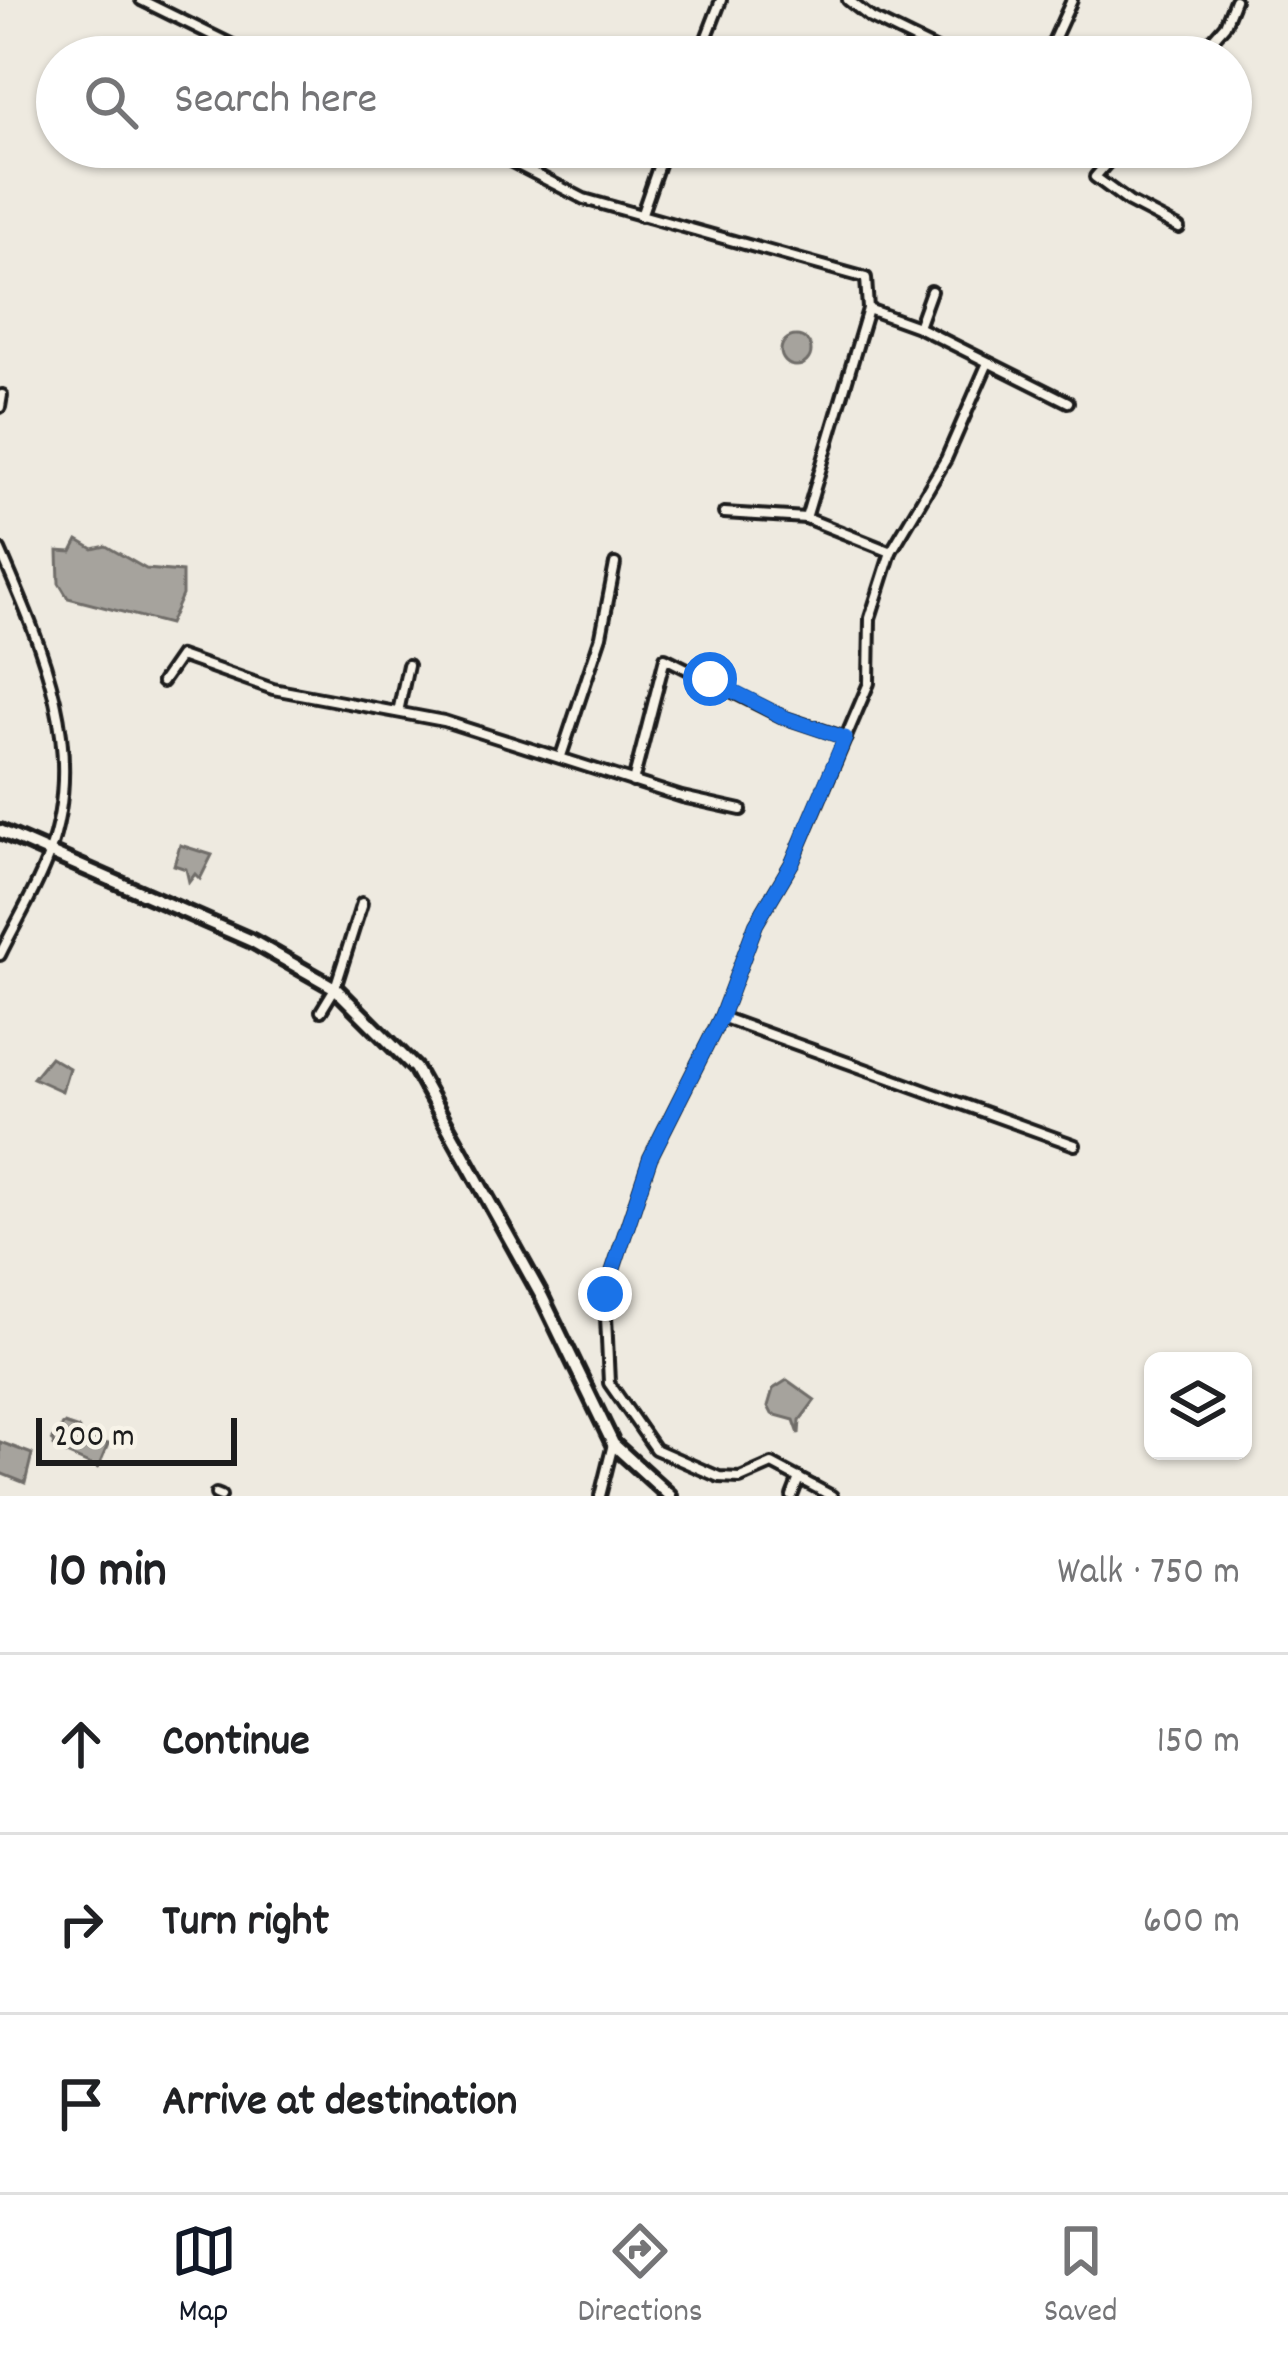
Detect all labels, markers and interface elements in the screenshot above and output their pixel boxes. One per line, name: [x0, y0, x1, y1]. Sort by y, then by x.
search box: [36, 36, 1252, 168]
icon: search: [78, 69, 144, 135]
text: Search here: [174, 70, 377, 134]
route start: [683, 652, 737, 706]
route end: [578, 1267, 632, 1321]
map controls: [1144, 1352, 1252, 1460]
button: layers: [1144, 1352, 1252, 1460]
scale bar: [36, 1412, 237, 1465]
text: 200 m: [54, 1415, 135, 1462]
text: 10 min: [48, 1538, 167, 1610]
text: Walk · 750 m: [1057, 1547, 1240, 1602]
icon: ahead: [48, 1711, 114, 1777]
text: Continue: [162, 1712, 310, 1776]
text: 150 m: [1156, 1716, 1240, 1771]
icon: right: [48, 1891, 114, 1957]
text: Turn right: [162, 1892, 329, 1956]
text: 600 m: [1143, 1896, 1240, 1951]
icon: arrive: [48, 2071, 114, 2137]
text: Arrive at destination: [162, 2072, 517, 2136]
tab: Map: [171, 2218, 237, 2337]
tab: Directions: [578, 2218, 703, 2337]
tab: Saved: [1044, 2218, 1117, 2337]

